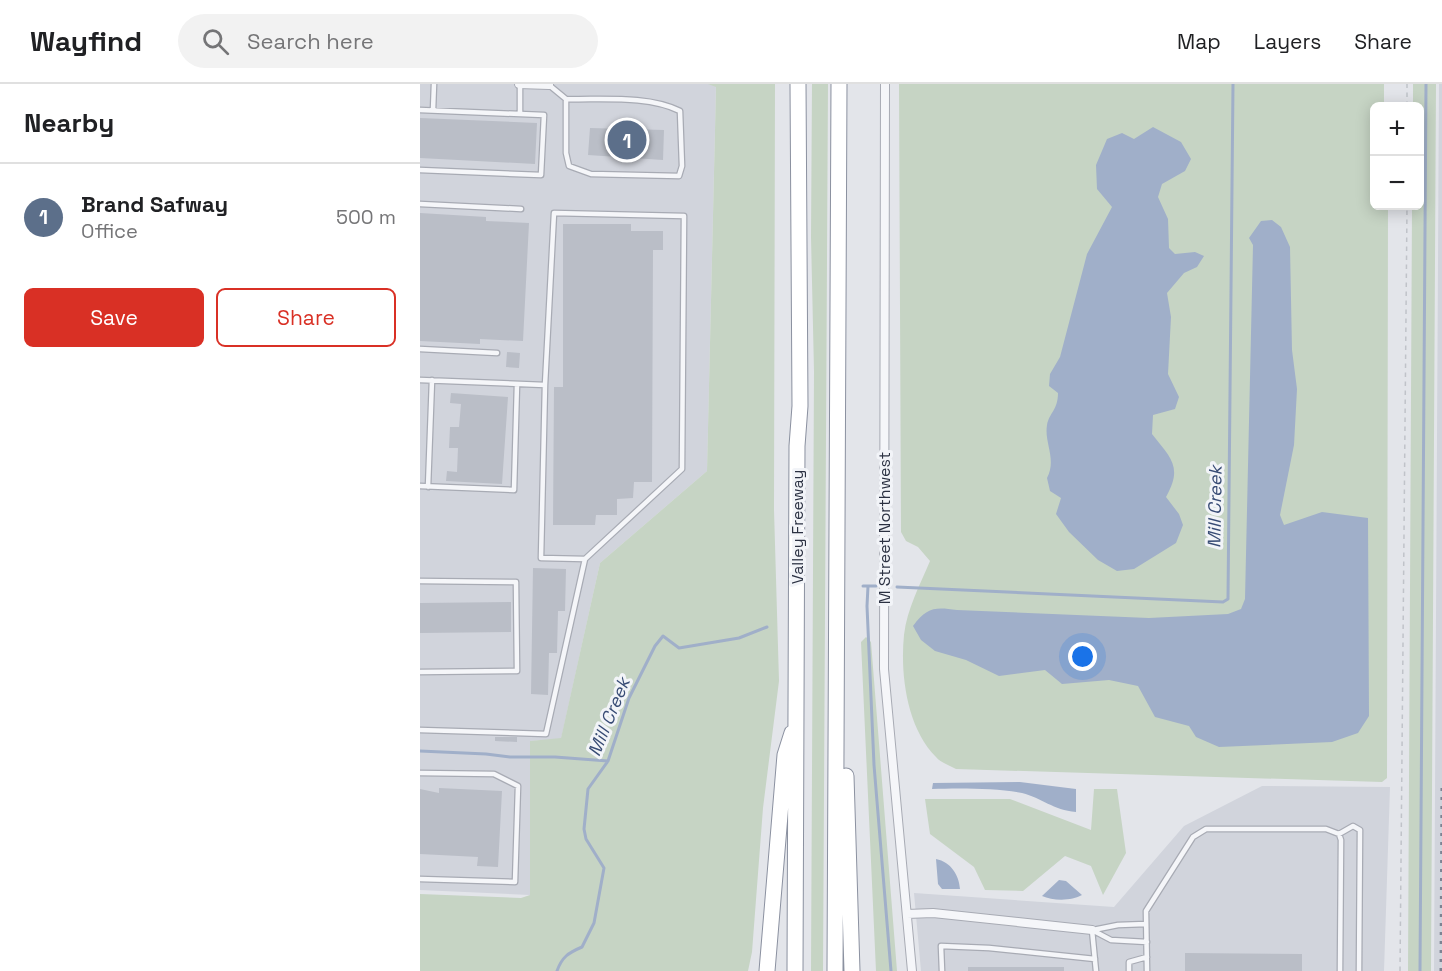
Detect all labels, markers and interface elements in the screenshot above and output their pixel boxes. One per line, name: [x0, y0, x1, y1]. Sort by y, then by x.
search box: [178, 14, 598, 68]
text: Wayfind: [30, 23, 142, 59]
icon: search: [199, 25, 232, 58]
text: Search here: [247, 27, 374, 55]
text: Map: [1177, 28, 1221, 55]
text: Layers: [1254, 28, 1321, 55]
text: Share: [1354, 28, 1412, 55]
map controls: [1370, 102, 1424, 210]
button: +: [1370, 102, 1424, 156]
text: Nearby: [24, 106, 114, 140]
pin: 1: [608, 118, 646, 162]
button: −: [1370, 156, 1424, 210]
text: Brand Safway: [81, 190, 228, 218]
text: 1: [39, 204, 48, 230]
text: 500 m: [336, 204, 396, 230]
text: Office: [81, 218, 138, 244]
button: Save: [24, 288, 204, 347]
button: Share: [216, 288, 396, 347]
street label: M Street Northwest: [874, 452, 895, 604]
water label: Mill Creek: [1202, 463, 1227, 548]
street label: Valley Freeway: [787, 470, 808, 584]
your location: [1068, 642, 1097, 671]
water label: Mill Creek: [582, 672, 636, 759]

